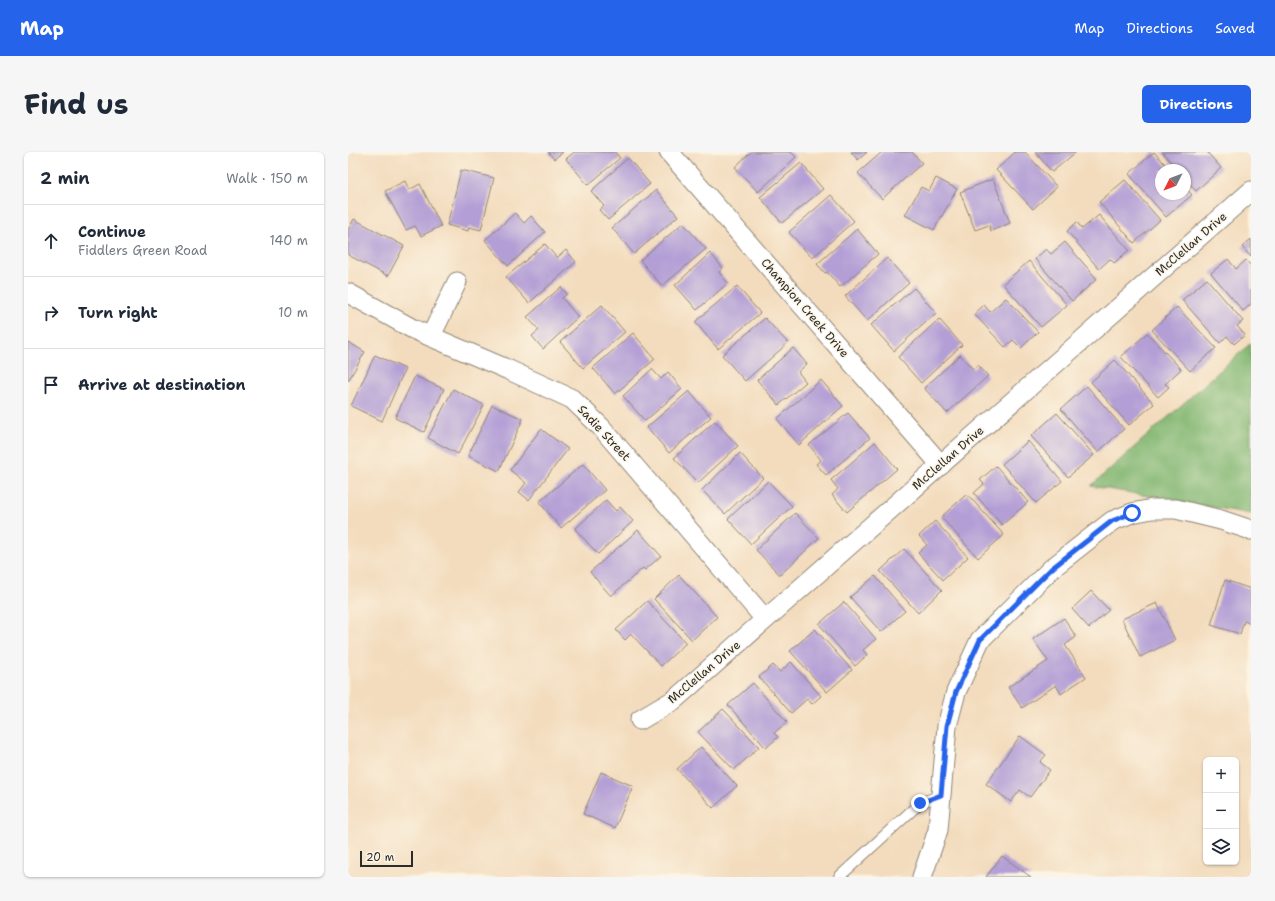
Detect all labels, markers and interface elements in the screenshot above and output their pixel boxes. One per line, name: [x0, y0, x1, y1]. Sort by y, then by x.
text: Map: [20, 16, 64, 41]
text: Map: [1075, 19, 1105, 37]
text: Directions: [1127, 19, 1193, 37]
text: Saved: [1215, 19, 1255, 37]
text: Find us: [24, 85, 129, 123]
button: Directions: [1142, 85, 1251, 123]
north arrow: [1155, 164, 1191, 200]
text: 2 min: [40, 167, 90, 189]
text: Walk · 150 m: [226, 170, 308, 187]
street label: McClellan Drive: [1152, 208, 1230, 280]
text: Continue: [78, 222, 146, 242]
icon: ahead: [40, 230, 62, 252]
text: 140 m: [269, 232, 308, 249]
text: Fiddlers Green Road: [78, 242, 207, 259]
street label: Champion Creek Drive: [757, 255, 853, 361]
icon: right: [40, 302, 62, 324]
text: Turn right: [78, 303, 158, 323]
text: 10 m: [278, 304, 308, 321]
icon: arrive: [40, 374, 62, 396]
text: Arrive at destination: [78, 375, 246, 395]
street label: Sadie Street: [574, 402, 634, 464]
street label: McClellan Drive: [909, 422, 987, 494]
route start: [1123, 504, 1141, 522]
street label: McClellan Drive: [664, 637, 744, 707]
map controls: [1203, 757, 1239, 865]
button: +: [1203, 757, 1239, 793]
button: −: [1203, 793, 1239, 829]
route end: [911, 794, 929, 812]
button: layers: [1203, 829, 1239, 865]
scale bar: [360, 849, 413, 868]
text: 20 m: [366, 850, 394, 865]

